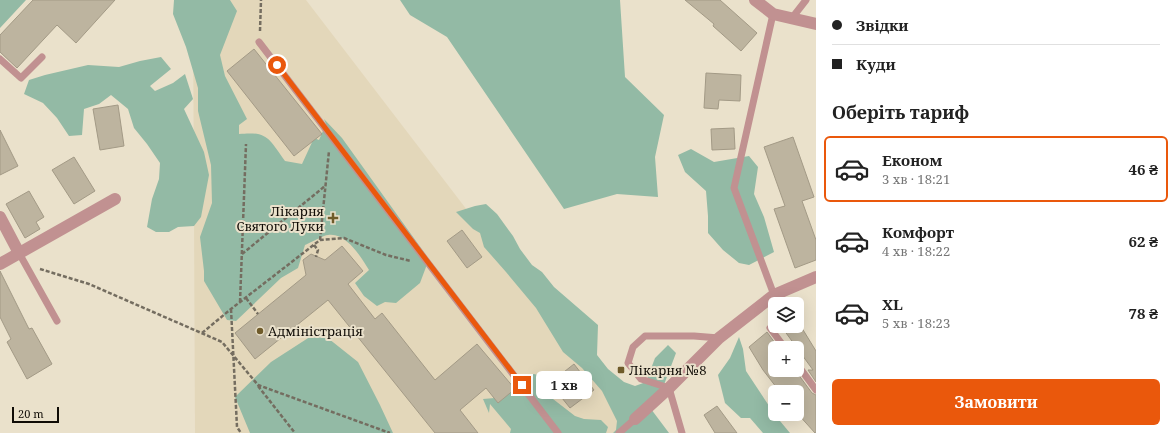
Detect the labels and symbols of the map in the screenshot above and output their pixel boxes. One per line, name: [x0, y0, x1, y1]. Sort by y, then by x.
route start: [268, 56, 286, 74]
place label: Лікарня Святого Луки: [237, 202, 324, 235]
marker: Лікарня Святого Луки: [327, 212, 339, 224]
place label: Адміністрація: [268, 322, 363, 340]
marker: Адміністрація: [255, 326, 265, 336]
place label: Лікарня №8: [629, 361, 706, 379]
marker: Лікарня №8: [616, 365, 626, 375]
callout: 1 хв: [536, 371, 592, 399]
route end: [513, 376, 531, 394]
scale bar: [12, 405, 59, 424]

